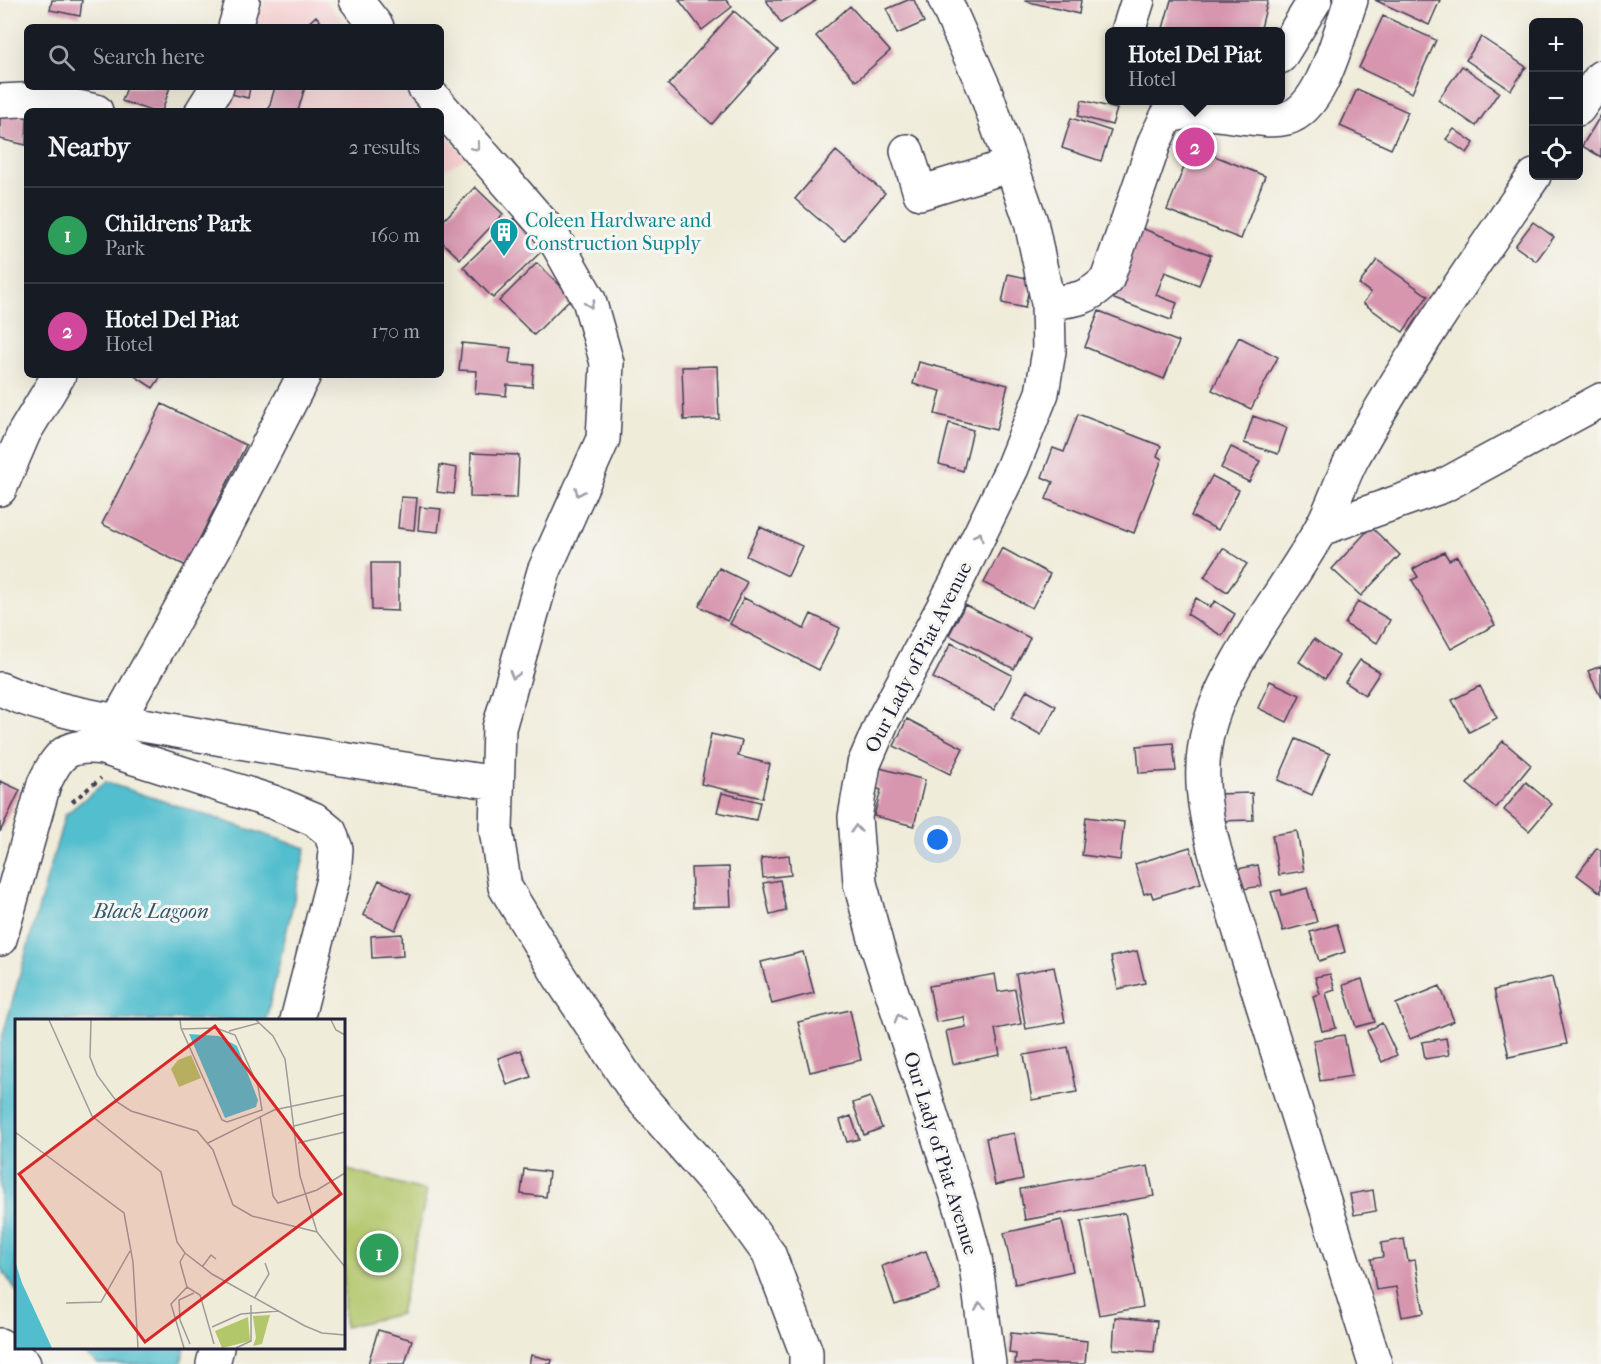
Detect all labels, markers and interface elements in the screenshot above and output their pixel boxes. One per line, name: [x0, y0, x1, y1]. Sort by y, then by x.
map controls: [1529, 18, 1583, 180]
button: +: [1529, 18, 1583, 72]
search box: [24, 24, 444, 90]
popup: [1105, 27, 1285, 105]
icon: search: [45, 41, 78, 74]
text: Hotel Del Piat: [1128, 42, 1262, 68]
text: Search here: [93, 44, 205, 70]
text: Hotel: [1128, 68, 1176, 91]
button: −: [1529, 72, 1583, 126]
pin: 2: [1176, 124, 1214, 170]
button: locate: [1529, 126, 1583, 180]
text: Nearby: [48, 132, 130, 163]
text: 2 results: [349, 136, 420, 159]
one-way arrow: [469, 140, 480, 151]
place label: Coleen Hardware and Construction Supply: [525, 209, 713, 255]
text: Childrens' Park: [105, 211, 251, 237]
building icon: Coleen Hardware and Construction Supply: [488, 216, 520, 258]
text: 1: [64, 224, 71, 247]
text: 160 m: [370, 224, 420, 247]
text: Park: [105, 237, 145, 260]
one-way arrow: [582, 298, 595, 309]
text: Hotel Del Piat: [105, 307, 239, 333]
text: 2: [62, 320, 73, 343]
text: 170 m: [371, 320, 420, 343]
text: Hotel: [105, 333, 153, 356]
one-way arrow: [575, 485, 587, 496]
one-way arrow: [972, 532, 983, 543]
street label: Our Lady of Piat Avenue: [860, 558, 977, 756]
one-way arrow: [509, 669, 521, 680]
one-way arrow: [850, 824, 863, 833]
your location: [923, 825, 952, 854]
water label: Black Lagoon: [92, 899, 209, 923]
one-way arrow: [894, 1013, 906, 1024]
inset map: [15, 1019, 345, 1349]
street label: Our Lady of Piat Avenue: [899, 1049, 982, 1257]
pin: 1: [360, 1230, 398, 1276]
one-way arrow: [974, 1302, 987, 1312]

